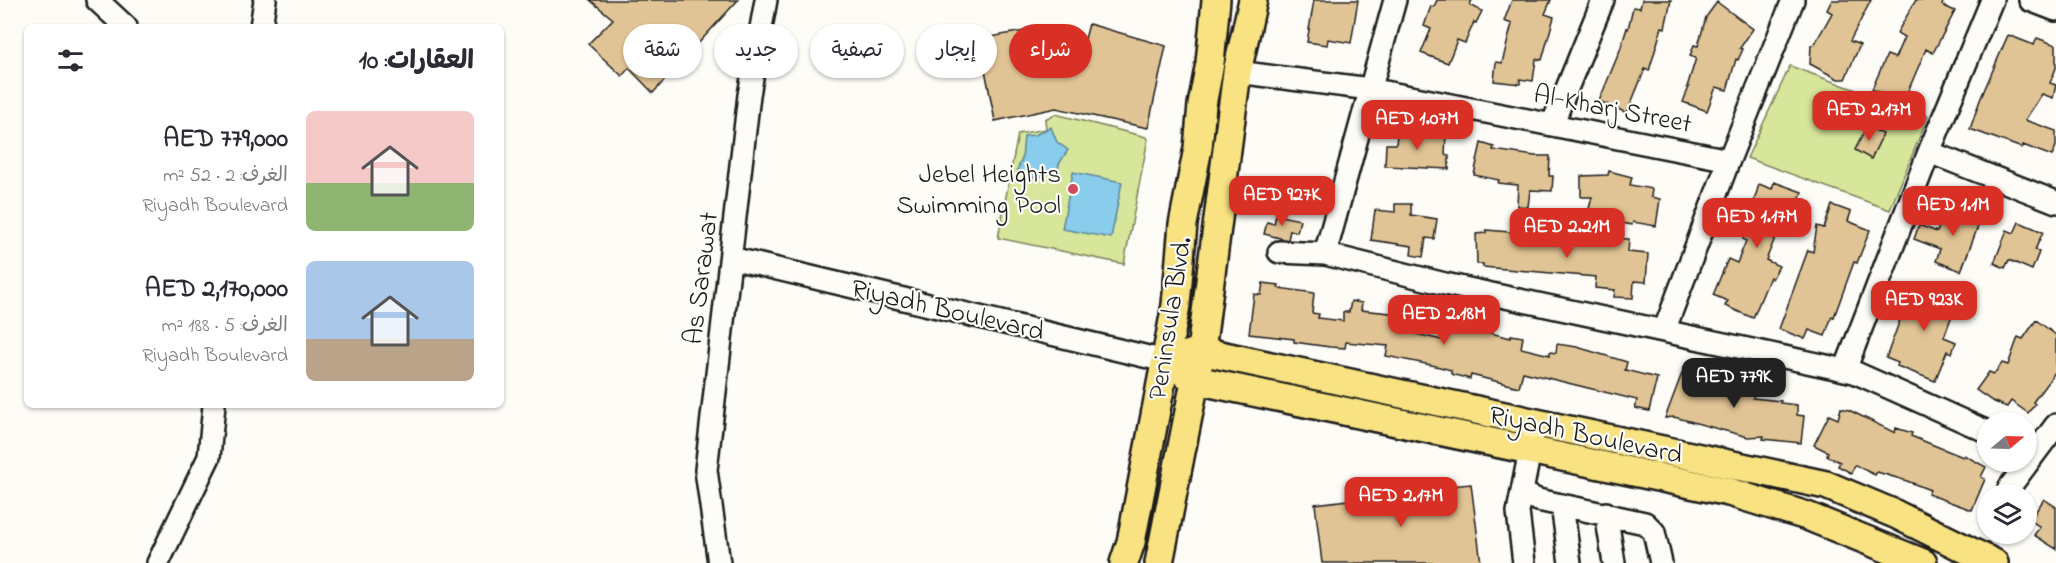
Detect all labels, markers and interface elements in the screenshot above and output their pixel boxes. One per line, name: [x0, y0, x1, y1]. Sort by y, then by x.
chip: شقة: [623, 24, 702, 78]
chip: جديد: [714, 24, 798, 78]
chip: تصفية: [810, 24, 904, 78]
chip: إيجار: [916, 24, 997, 78]
chip: شراء: [1009, 24, 1092, 78]
text: العقارات: 10: [359, 43, 474, 81]
icon: filters: [54, 44, 87, 77]
street label: Al-Kharj Street: [1530, 76, 1695, 145]
pin: AED 2.17M: [1800, 91, 1938, 142]
text: AED 2.17M: [1827, 96, 1911, 125]
pin: AED 1.07M: [1348, 100, 1486, 151]
text: AED 1.07M: [1375, 105, 1459, 134]
text: AED 779,000: [163, 121, 288, 159]
icon: home: [354, 135, 426, 207]
place label: Jebel Heights Swimming Pool: [896, 156, 1061, 226]
text: الغرف: 2 · 52 m²: [163, 162, 288, 191]
pin: AED 927K: [1220, 176, 1344, 227]
text: AED 927K: [1243, 181, 1321, 210]
marker: Jebel Heights Swimming Pool: [1066, 182, 1080, 196]
pin: AED 1.1M: [1891, 186, 2015, 237]
text: AED 1.1M: [1916, 191, 1990, 220]
text: Riyadh Boulevard: [142, 192, 288, 221]
pin: AED 1.17M: [1688, 198, 1826, 249]
text: AED 1.17M: [1716, 203, 1798, 232]
pin: AED 2.21M: [1498, 208, 1636, 259]
street label: As Sarawat: [675, 210, 730, 347]
text: AED 2.21M: [1524, 213, 1610, 242]
street label: Peninsula Blvd.: [1139, 234, 1204, 403]
street label: Riyadh Boulevard: [847, 270, 1048, 353]
text: AED 2,170,000: [145, 271, 288, 309]
pin: AED 923K: [1862, 281, 1986, 332]
icon: home: [354, 285, 426, 357]
text: AED 923K: [1885, 286, 1963, 315]
pin: AED 2.18M: [1375, 295, 1513, 346]
text: AED 2.18M: [1402, 300, 1486, 329]
text: الغرف: 5 · 188 m²: [162, 312, 288, 341]
text: Riyadh Boulevard: [142, 342, 288, 371]
pin: AED 779K: [1672, 358, 1796, 409]
text: AED 779K: [1696, 363, 1772, 392]
street label: Riyadh Boulevard: [1485, 397, 1686, 476]
north arrow: [1977, 412, 2037, 472]
map controls: [1977, 412, 2037, 544]
pin: AED 2.17M: [1332, 477, 1470, 528]
text: AED 2.17M: [1359, 482, 1443, 511]
button: layers: [1977, 484, 2037, 544]

